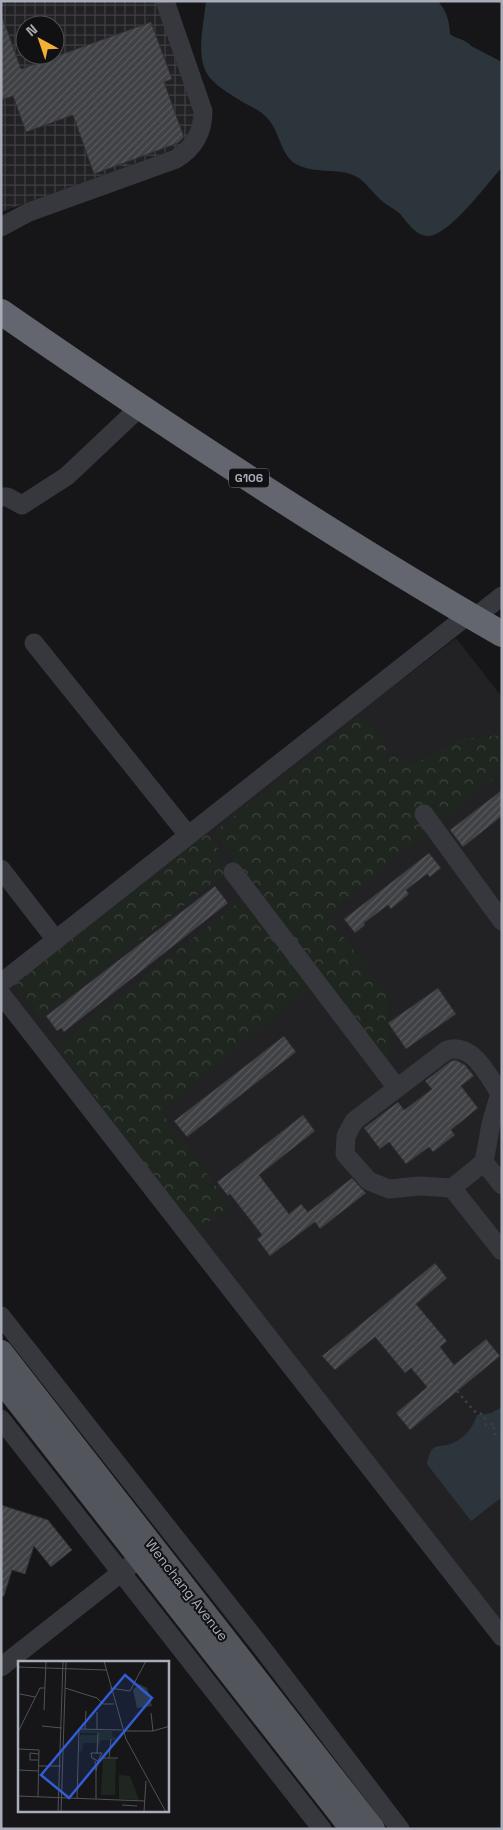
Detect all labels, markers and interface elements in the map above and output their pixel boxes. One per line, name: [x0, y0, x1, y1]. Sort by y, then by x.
north arrow: [15, 15, 65, 65]
text: N: [22, 20, 41, 40]
road number: G106: [229, 468, 269, 488]
street label: Wenchang Avenue: [142, 1535, 232, 1645]
inset map: [18, 1661, 169, 1812]

